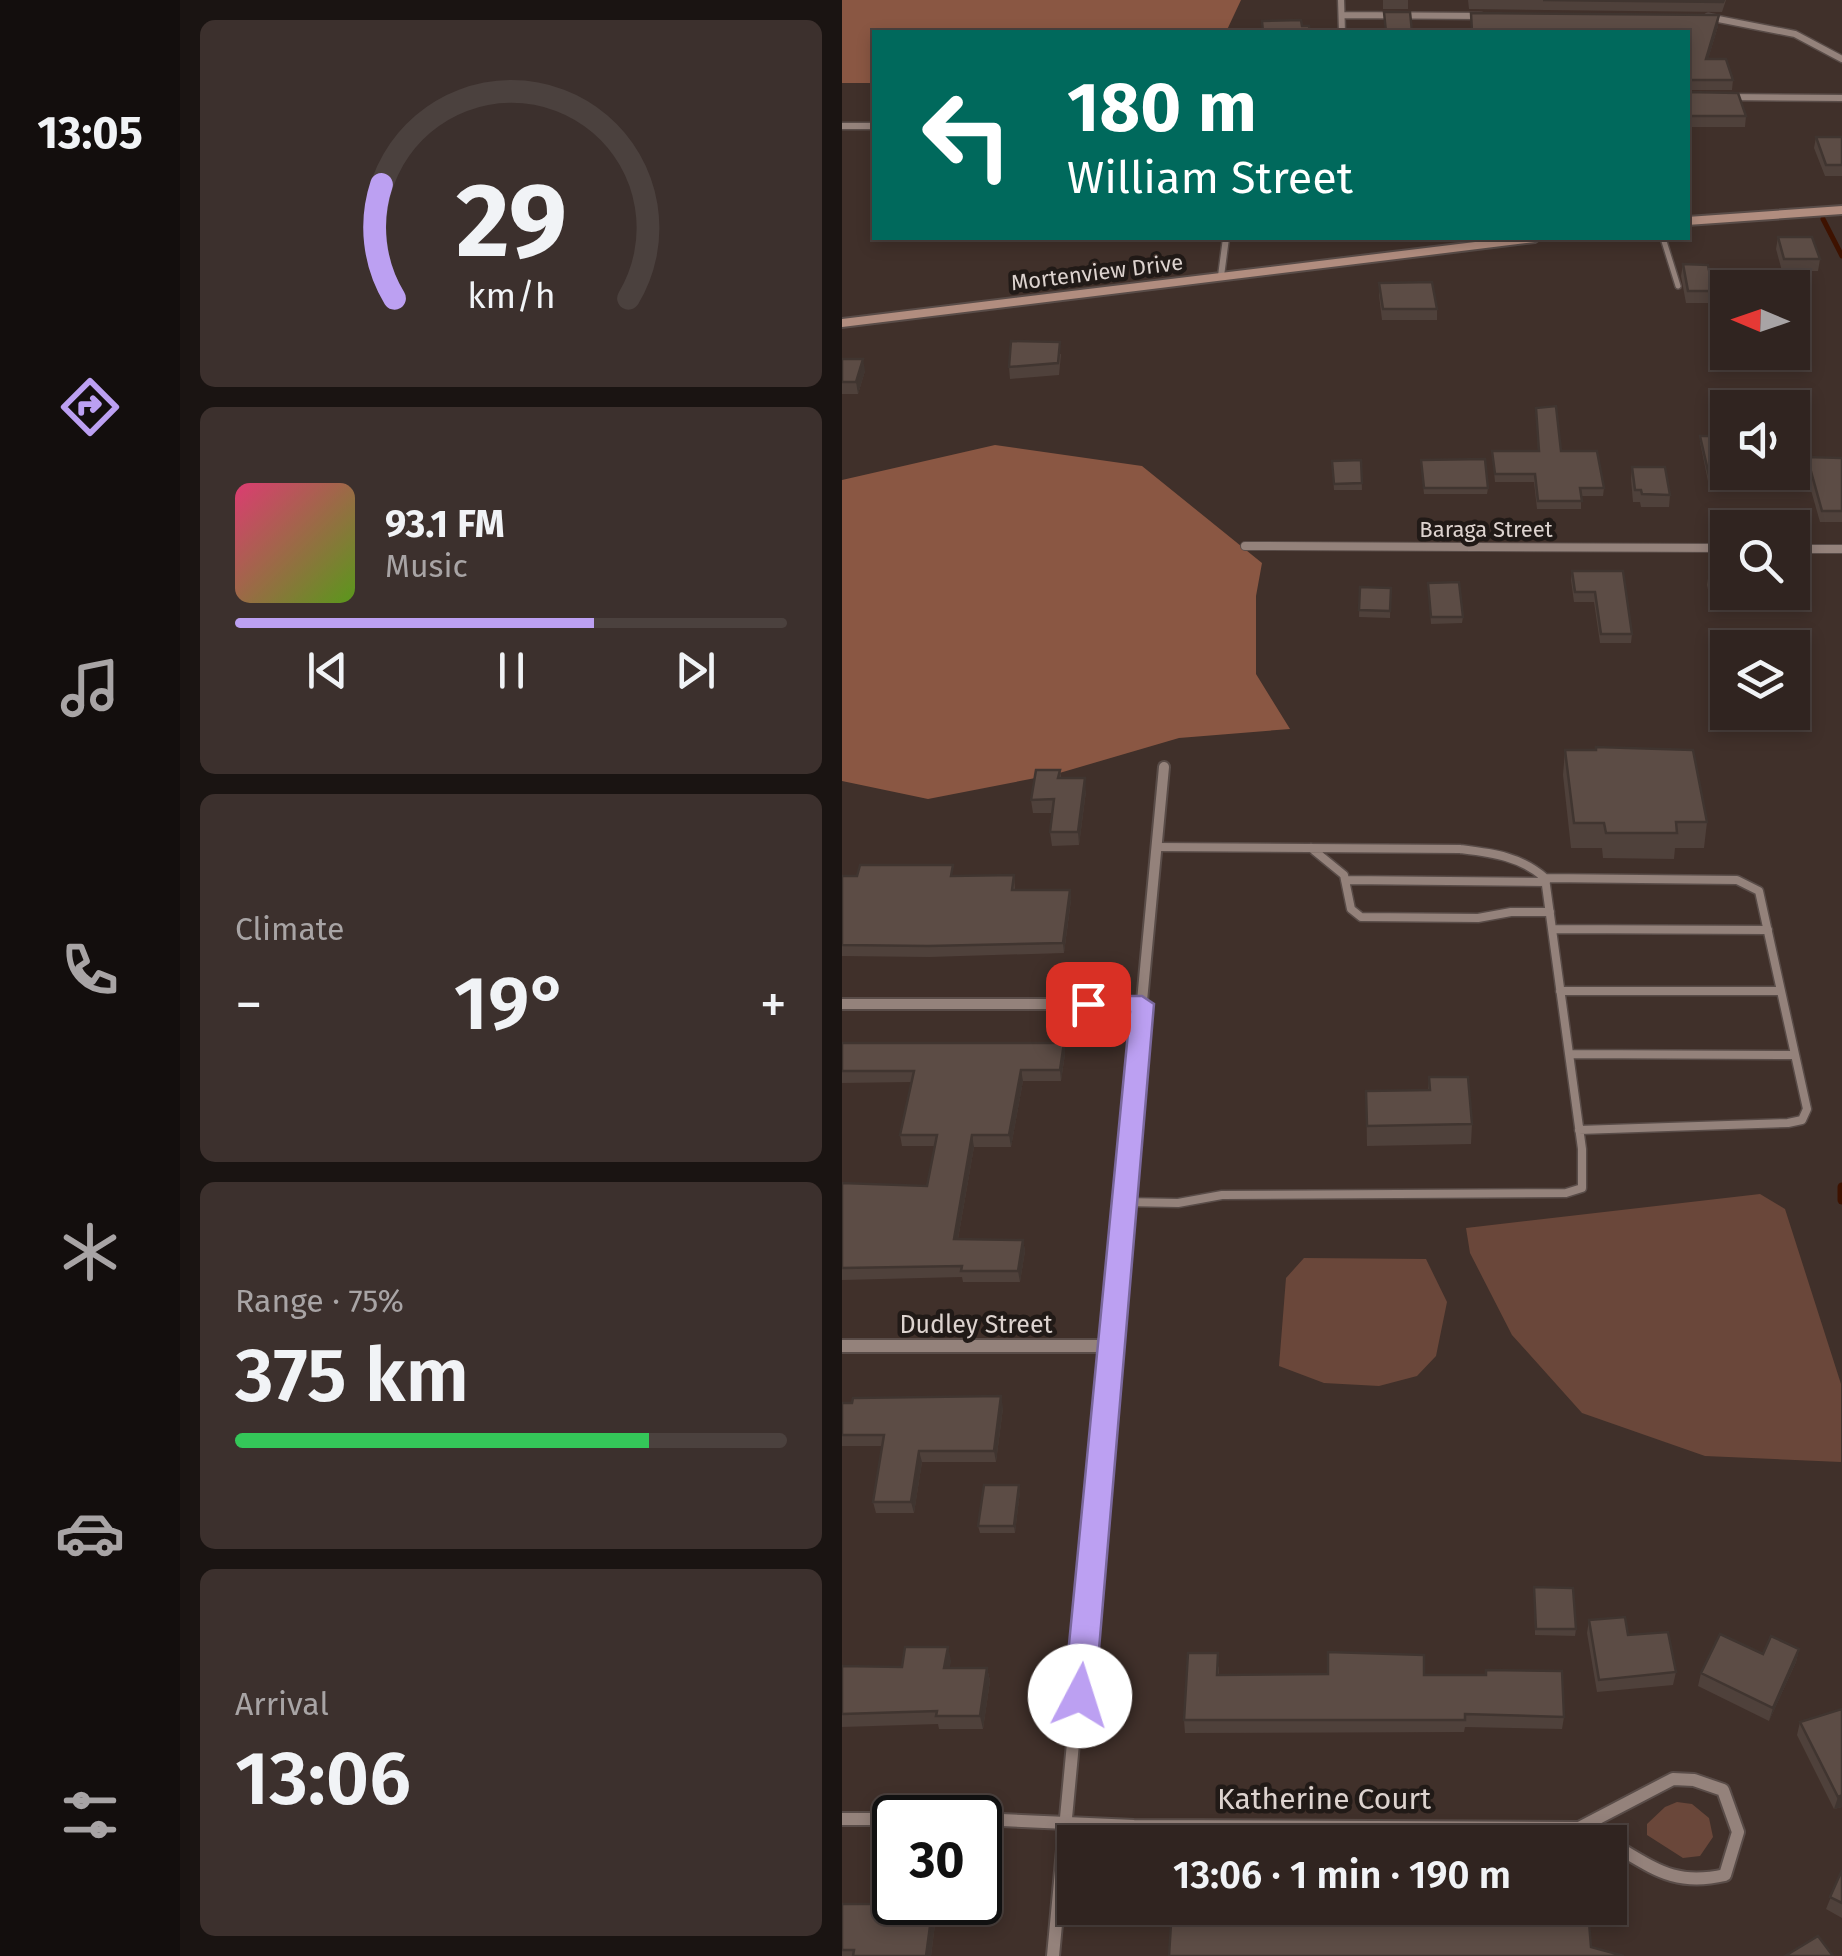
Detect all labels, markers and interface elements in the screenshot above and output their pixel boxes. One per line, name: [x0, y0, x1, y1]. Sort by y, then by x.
text: 180 m: [1067, 66, 1257, 150]
icon: left: [902, 70, 1032, 200]
text: 13:05: [37, 106, 143, 160]
text: William Street: [1067, 151, 1353, 205]
text: 29: [456, 159, 566, 284]
street label: Mortenview Drive: [1010, 249, 1185, 296]
north arrow: [1710, 270, 1810, 370]
map controls: [1710, 270, 1810, 730]
text: km/h: [467, 275, 555, 317]
icon: directions: [55, 372, 125, 442]
button: sound: [1710, 390, 1810, 490]
text: 93.1 FM: [385, 501, 505, 547]
button: search: [1710, 510, 1810, 610]
street label: Baraga Street: [1419, 516, 1553, 543]
text: Music: [385, 547, 468, 585]
button: layers: [1710, 630, 1810, 730]
icon: previous: [300, 643, 355, 698]
icon: pause: [484, 643, 539, 698]
icon: next: [668, 643, 723, 698]
icon: music: [55, 653, 125, 723]
text: Climate: [235, 910, 344, 948]
icon: phone: [55, 935, 125, 1005]
text: 19°: [454, 959, 568, 1049]
pin: [1046, 962, 1131, 1047]
text: −: [235, 972, 263, 1038]
text: +: [760, 972, 787, 1038]
icon: arrive: [1061, 977, 1116, 1032]
icon: climate: [55, 1217, 125, 1287]
text: Range · 75%: [235, 1282, 404, 1320]
street label: Dudley Street: [899, 1310, 1054, 1340]
text: 375 km: [235, 1331, 469, 1421]
icon: car: [55, 1498, 125, 1568]
position arrow: [1028, 1644, 1132, 1748]
text: Arrival: [235, 1685, 329, 1723]
text: 13:06: [235, 1734, 411, 1824]
icon: filters: [55, 1780, 125, 1850]
street label: Katherine Court: [1217, 1781, 1431, 1817]
speed limit sign: 30: [872, 1795, 1002, 1925]
text: 13:06 · 1 min · 190 m: [1173, 1852, 1511, 1898]

